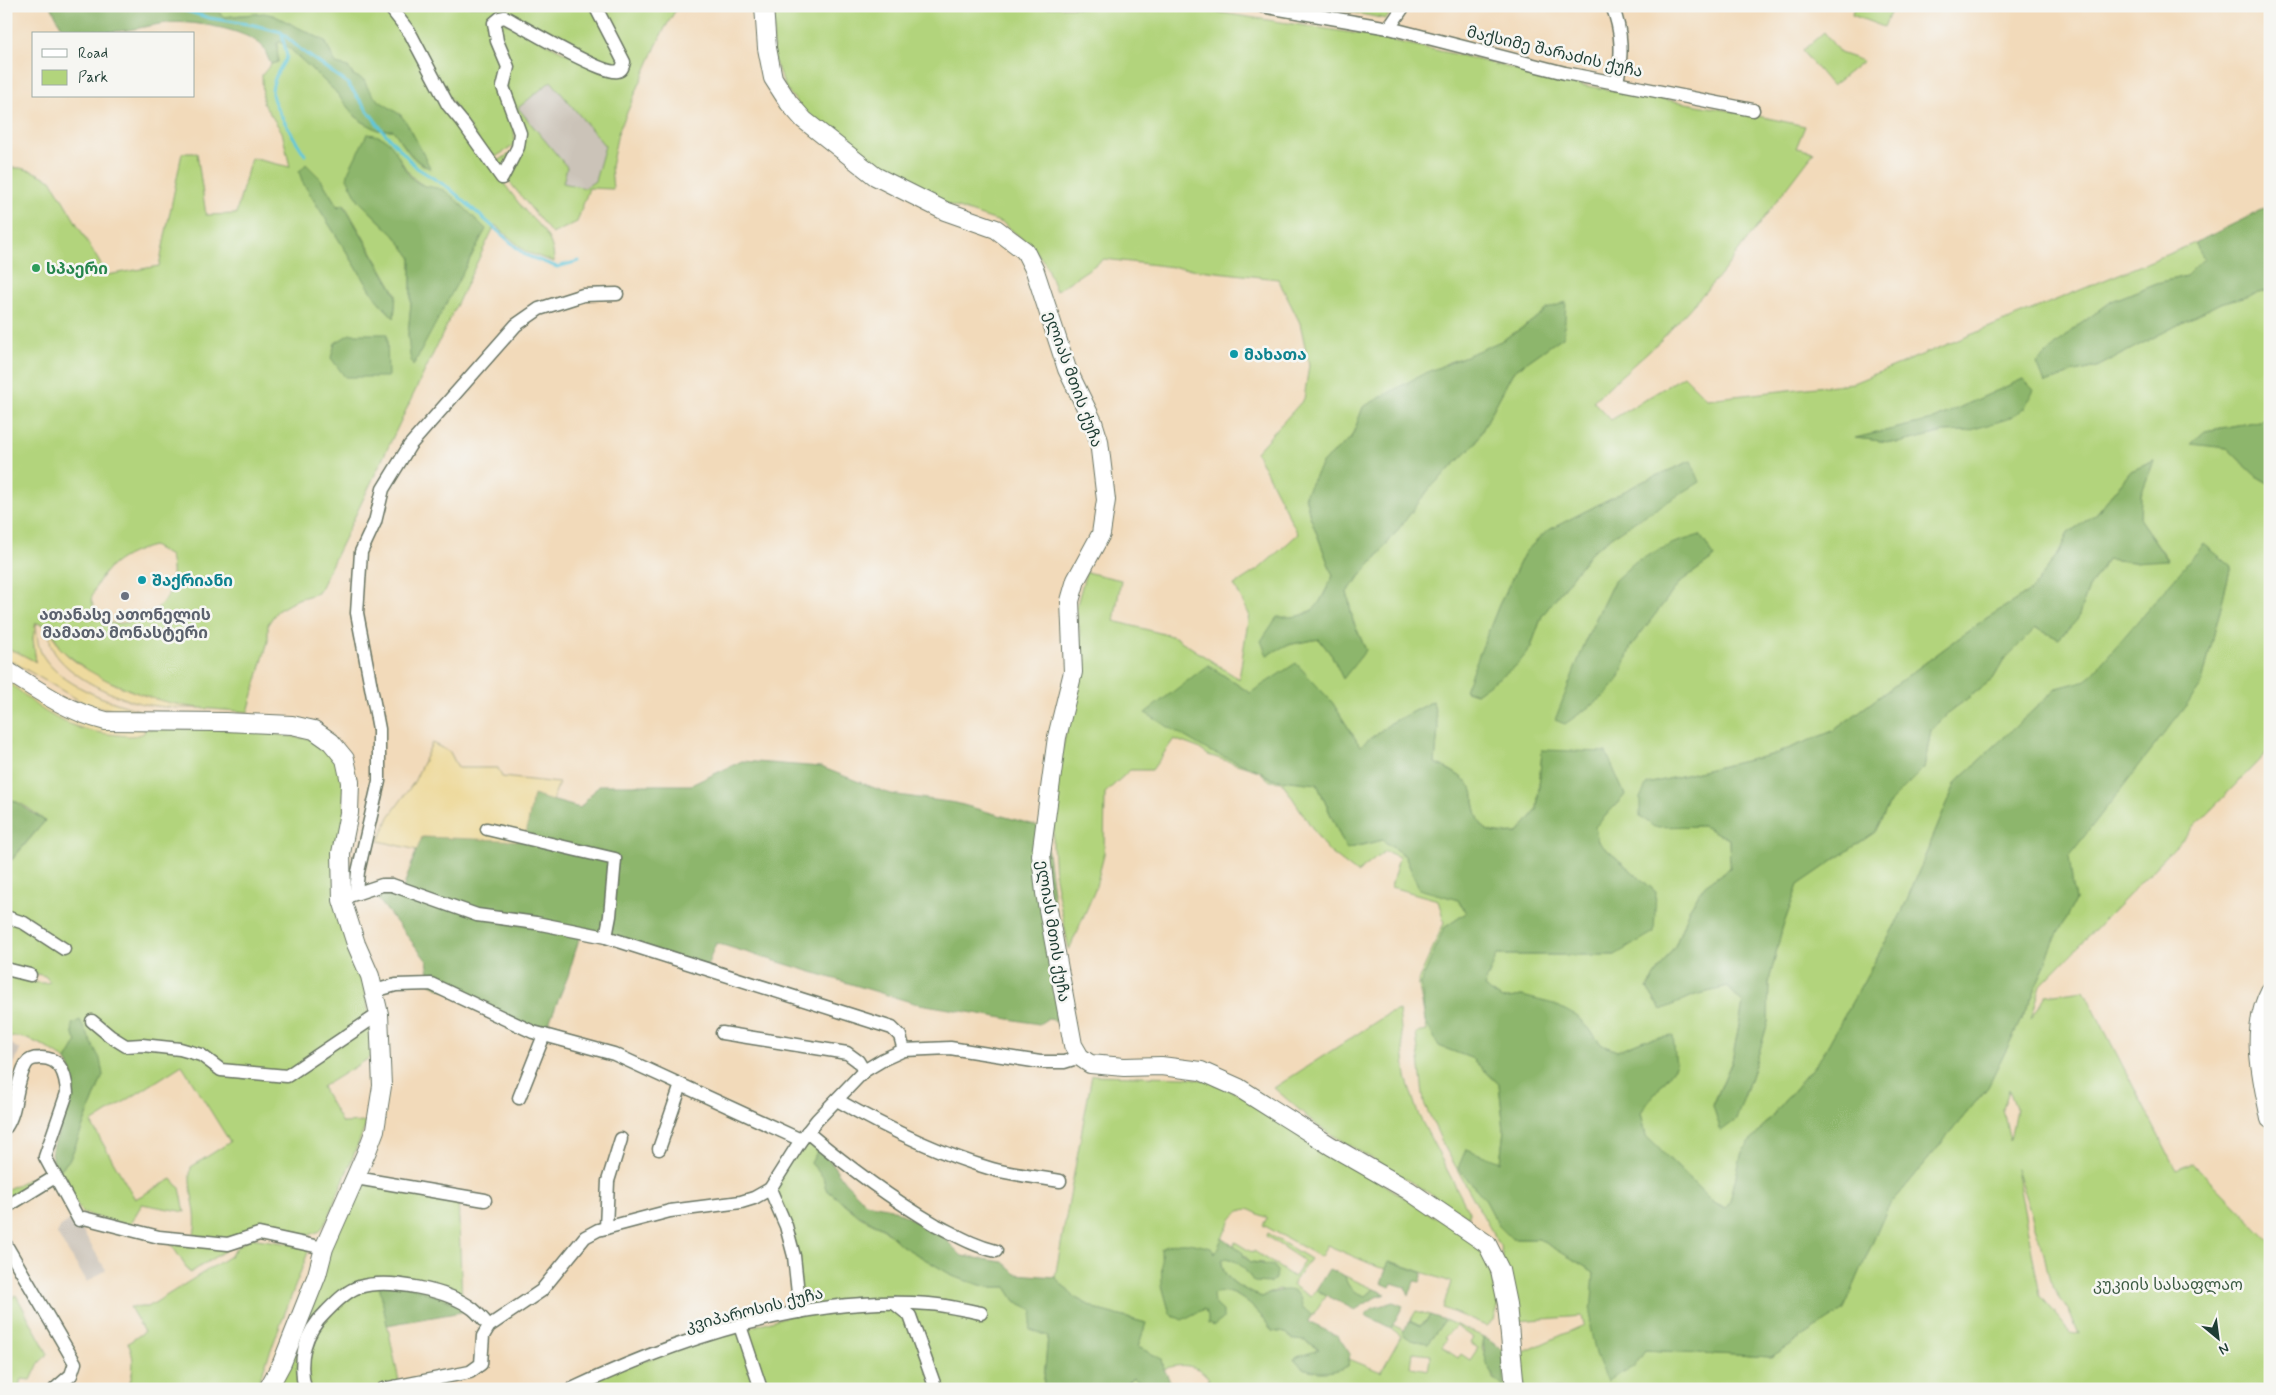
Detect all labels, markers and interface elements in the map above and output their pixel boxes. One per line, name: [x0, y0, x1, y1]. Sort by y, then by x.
street label: მაქსიმე შარაძის ქუჩა: [1465, 22, 1645, 83]
legend: [32, 32, 195, 98]
text: Road: [78, 44, 108, 64]
text: Park: [78, 68, 108, 88]
place label: სპაერი: [46, 259, 108, 280]
marker: სპაერი: [30, 262, 42, 274]
street label: ელიას მთის ქუჩა: [1038, 309, 1107, 450]
place label: მახათა: [1244, 345, 1307, 366]
marker: მახათა: [1228, 348, 1240, 360]
place label: შაქრიანი: [152, 571, 233, 592]
marker: შაქრიანი: [136, 574, 148, 586]
marker: ათანასე ათონელის მამათა მონასტერი: [119, 590, 131, 602]
place label: ათანასე ათონელის მამათა მონასტერი: [39, 605, 211, 644]
street label: ელიას მთის ქუჩა: [1031, 859, 1074, 1004]
park label: კუკიის სასაფლაო: [2093, 1275, 2243, 1296]
street label: კვიპაროსის ქუჩა: [683, 1283, 825, 1338]
north arrow: [2194, 1312, 2244, 1362]
text: N: [2215, 1338, 2232, 1359]

